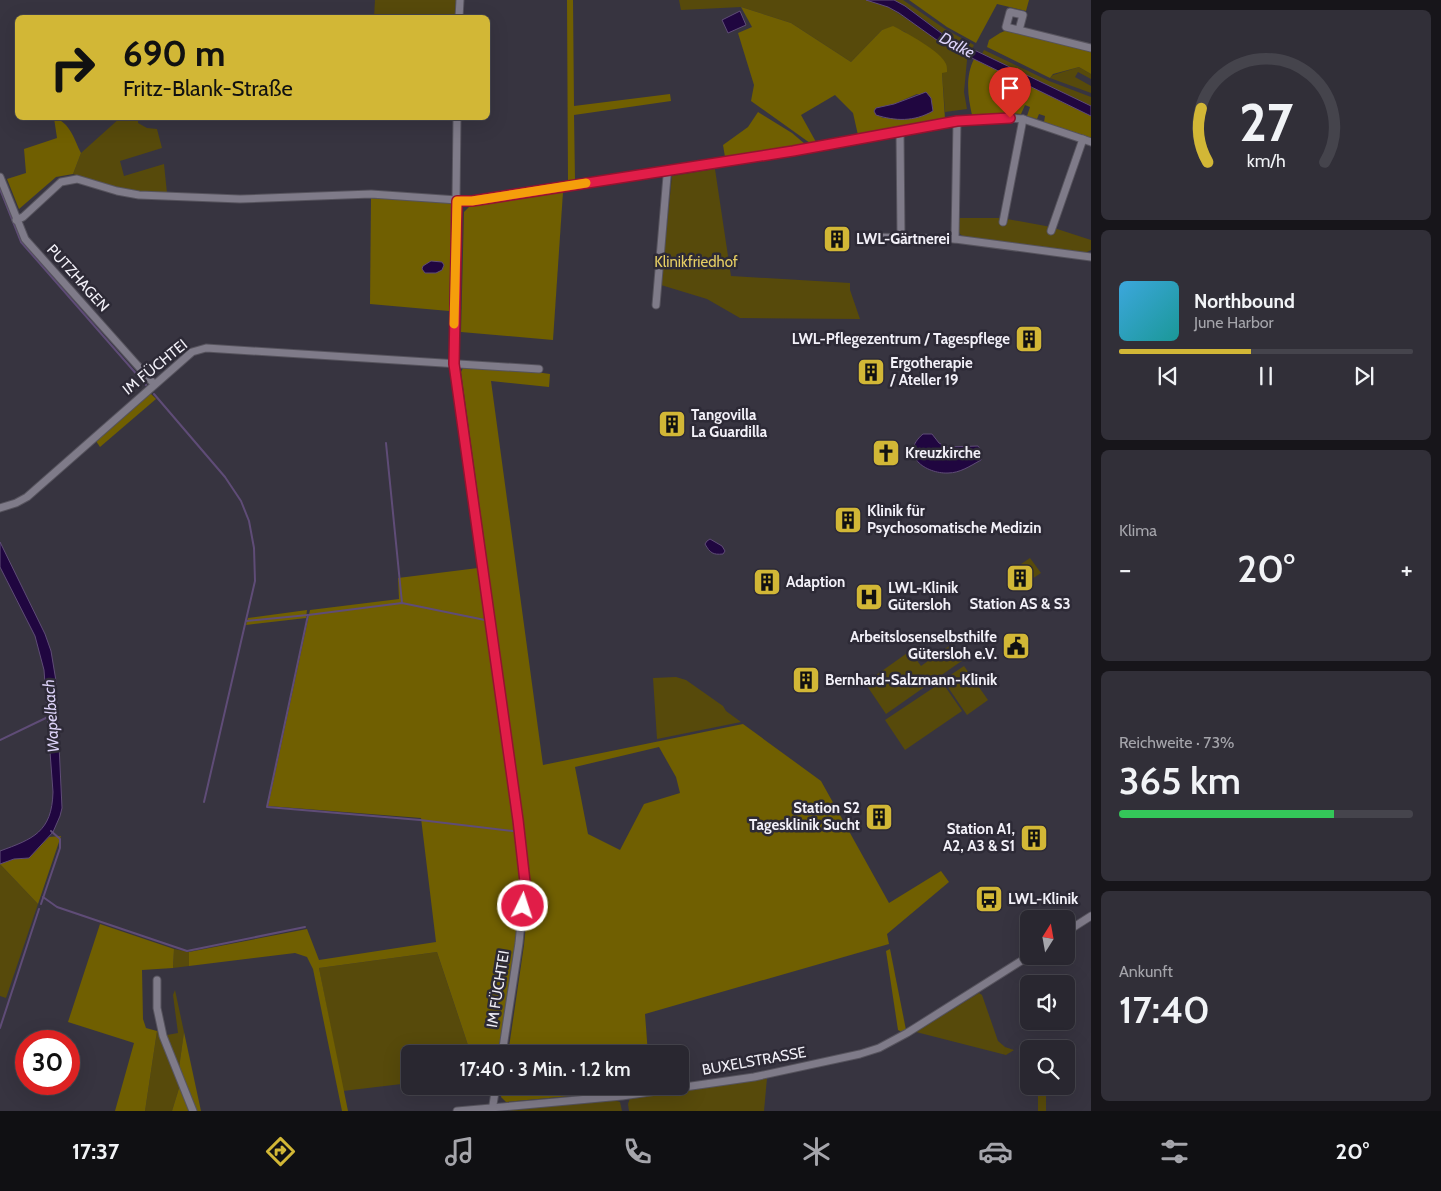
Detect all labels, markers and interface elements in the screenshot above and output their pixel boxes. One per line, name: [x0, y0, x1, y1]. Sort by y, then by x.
water label: Dalke: [936, 28, 978, 62]
text: 690 m: [123, 32, 225, 75]
icon: right: [40, 35, 105, 100]
pin: [989, 67, 1031, 118]
icon: arrive: [996, 74, 1024, 102]
text: Fritz-Blank-Straße: [123, 75, 293, 102]
text: 27: [1239, 91, 1293, 154]
text: km/h: [1246, 150, 1286, 171]
building icon: LWL-Gärtnerei: [822, 224, 852, 254]
place label: LWL-Gärtnerei: [856, 230, 950, 248]
street label: PUTZHAGEN: [43, 241, 113, 315]
park label: Klinikfriedhof: [654, 253, 738, 271]
text: Northbound: [1194, 290, 1295, 313]
text: June Harbor: [1194, 313, 1274, 332]
building icon: LWL-Pflegezentrum / Tagespflege: [1014, 324, 1044, 354]
place label: LWL-Pflegezentrum / Tagespflege: [792, 330, 1010, 348]
street label: IM FÜCHTEI: [119, 335, 191, 399]
place label: Ergotherapie / Ateller 19: [889, 354, 973, 389]
building icon: Ergotherapie / Ateller 19: [856, 357, 886, 387]
icon: previous: [1154, 362, 1182, 390]
icon: pause: [1252, 362, 1280, 390]
icon: next: [1350, 362, 1378, 390]
place label: Tangovilla La Guardilla: [691, 406, 768, 441]
building icon: Tangovilla La Guardilla: [657, 409, 687, 439]
church icon: Kreuzkirche: [871, 438, 901, 468]
place label: Kreuzkirche: [905, 444, 981, 462]
place label: Klinik für Psychosomatische Medizin: [867, 502, 1041, 537]
building icon: Klinik für Psychosomatische Medizin: [833, 505, 863, 535]
text: Klima: [1119, 521, 1157, 540]
text: 20°: [1237, 545, 1295, 592]
text: −: [1119, 552, 1131, 586]
text: +: [1401, 552, 1413, 586]
building icon: Station AS & S3: [1005, 563, 1035, 593]
building icon: Adaption: [752, 567, 782, 597]
place label: Adaption: [786, 573, 845, 591]
place label: LWL-Klinik Gütersloh: [888, 579, 959, 614]
hospital icon: LWL-Klinik Gütersloh: [854, 582, 884, 612]
place label: Station AS & S3: [969, 595, 1071, 613]
place label: Arbeitslosenselbsthilfe Gütersloh e.V.: [850, 628, 997, 663]
public building icon: Arbeitslosenselbsthilfe Gütersloh e.V.: [1001, 631, 1031, 661]
building icon: Bernhard-Salzmann-Klinik: [791, 665, 821, 695]
place label: Bernhard-Salzmann-Klinik: [825, 671, 998, 689]
water label: Wapelbach: [39, 679, 63, 753]
text: Reichweite · 73%: [1119, 733, 1234, 752]
text: 365 km: [1119, 757, 1241, 804]
place label: Station S2 Tagesklinik Sucht: [749, 799, 860, 834]
building icon: Station S2 Tagesklinik Sucht: [864, 802, 894, 832]
place label: Station A1, A2, A3 & S1: [943, 820, 1015, 855]
building icon: Station A1, A2, A3 & S1: [1019, 823, 1049, 853]
position arrow: [496, 879, 548, 931]
bus stop icon: LWL-Klinik: [974, 884, 1004, 914]
place label: LWL-Klinik: [1008, 890, 1079, 908]
north arrow: [1020, 910, 1075, 965]
map controls: [1020, 910, 1075, 1095]
street label: IM FÜCHTEI: [483, 949, 513, 1029]
text: Ankunft: [1119, 962, 1173, 981]
button: sound: [1020, 975, 1075, 1030]
text: 17:40: [1119, 986, 1210, 1033]
speed limit sign: 30: [15, 1030, 80, 1095]
button: search: [1020, 1040, 1075, 1095]
street label: BUXELSTRASSE: [701, 1043, 807, 1079]
text: 17:40 · 3 Min. · 1.2 km: [459, 1058, 631, 1081]
icon: directions: [263, 1134, 298, 1169]
icon: music: [442, 1134, 477, 1169]
icon: phone: [620, 1134, 655, 1169]
icon: climate: [799, 1134, 834, 1169]
icon: car: [978, 1134, 1013, 1169]
icon: filters: [1157, 1134, 1192, 1169]
text: 17:37: [72, 1138, 119, 1165]
text: 20°: [1336, 1138, 1369, 1165]

